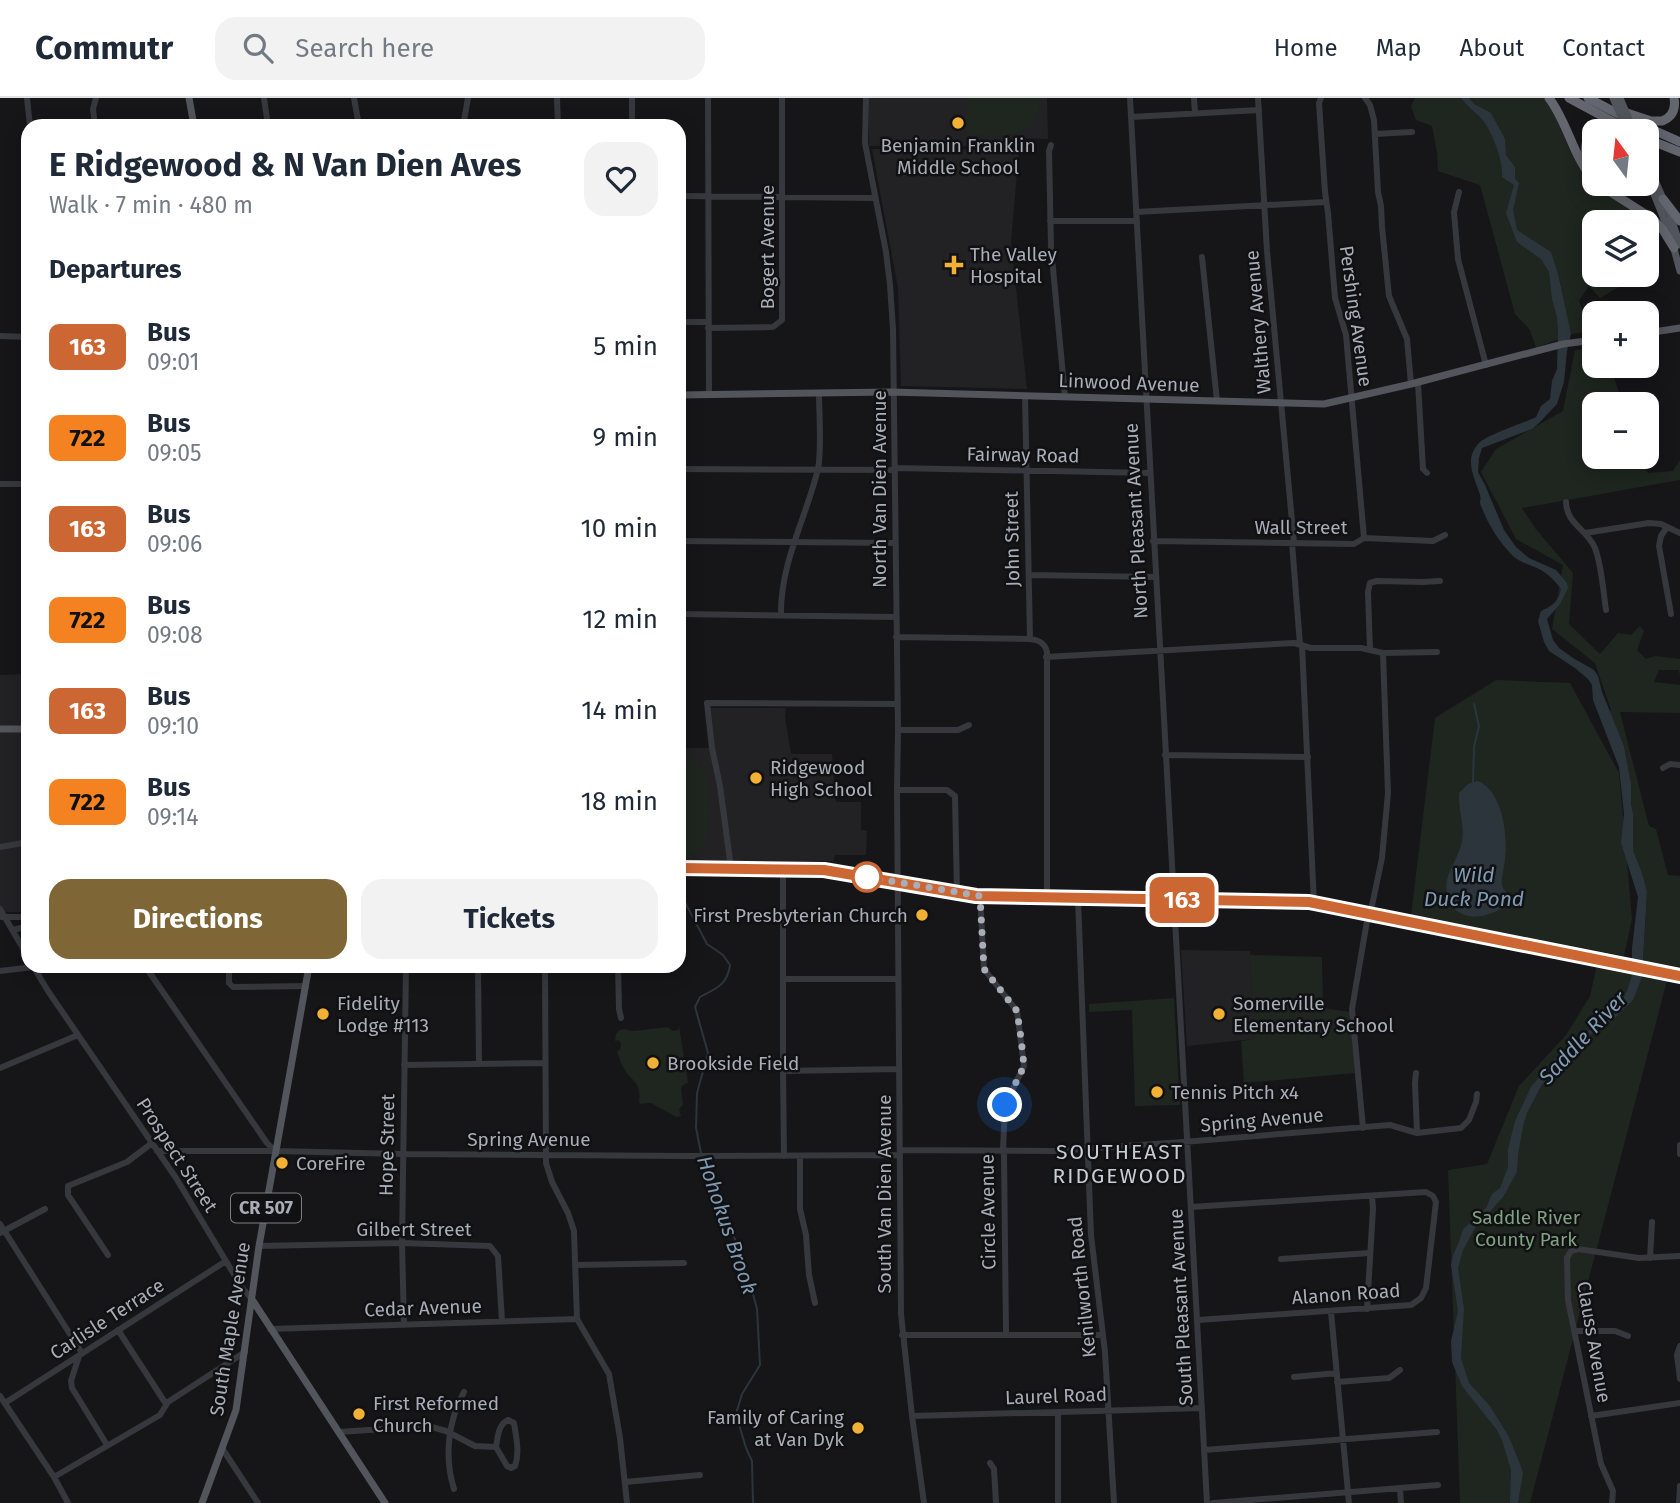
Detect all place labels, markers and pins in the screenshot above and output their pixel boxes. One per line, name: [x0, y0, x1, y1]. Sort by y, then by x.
marker: Benjamin Franklin Middle School: [950, 115, 966, 131]
place label: Benjamin Franklin Middle School: [880, 134, 1036, 179]
place label: The Valley Hospital: [970, 243, 1058, 288]
marker: The Valley Hospital: [944, 255, 964, 275]
place label: Ridgewood High School: [770, 756, 873, 801]
marker: Ridgewood High School: [748, 770, 764, 786]
unlabelled marker: [852, 862, 882, 892]
place label: First Presbyterian Church: [693, 904, 908, 927]
marker: First Presbyterian Church: [914, 907, 930, 923]
place label: Fidelity Lodge #113: [337, 992, 429, 1037]
place label: Somerville Elementary School: [1233, 992, 1394, 1037]
marker: Fidelity Lodge #113: [315, 1006, 331, 1022]
marker: Somerville Elementary School: [1211, 1006, 1227, 1022]
place label: Brookside Field: [667, 1052, 799, 1075]
marker: Brookside Field: [645, 1055, 661, 1071]
place label: Tennis Pitch x4: [1171, 1081, 1299, 1104]
marker: Tennis Pitch x4: [1149, 1084, 1165, 1100]
place label: CoreFire: [296, 1152, 366, 1175]
marker: CoreFire: [274, 1155, 290, 1171]
place label: First Reformed Church: [373, 1392, 499, 1437]
marker: First Reformed Church: [351, 1406, 367, 1422]
place label: Family of Caring at Van Dyk: [707, 1406, 844, 1451]
marker: Family of Caring at Van Dyk: [850, 1420, 866, 1436]

